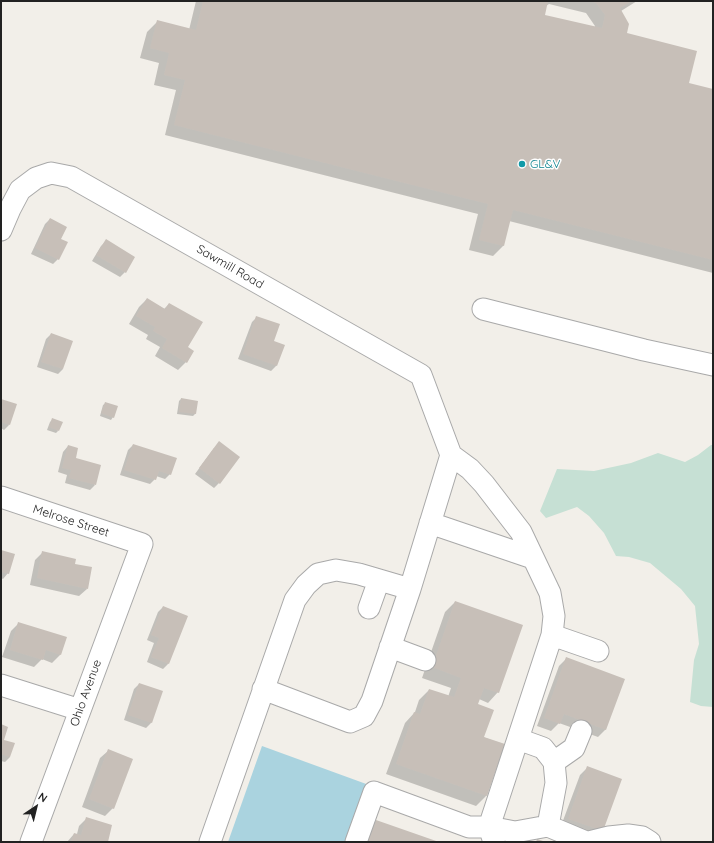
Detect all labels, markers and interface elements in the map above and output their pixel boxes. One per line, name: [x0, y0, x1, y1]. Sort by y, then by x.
place label: GL&V: [530, 157, 560, 171]
marker: GL&V: [517, 159, 527, 169]
street label: Sawmill Road: [194, 242, 266, 292]
street label: Melrose Street: [31, 502, 111, 540]
street label: Ohio Avenue: [67, 658, 105, 728]
north arrow: [16, 787, 56, 827]
text: N: [36, 789, 50, 805]

